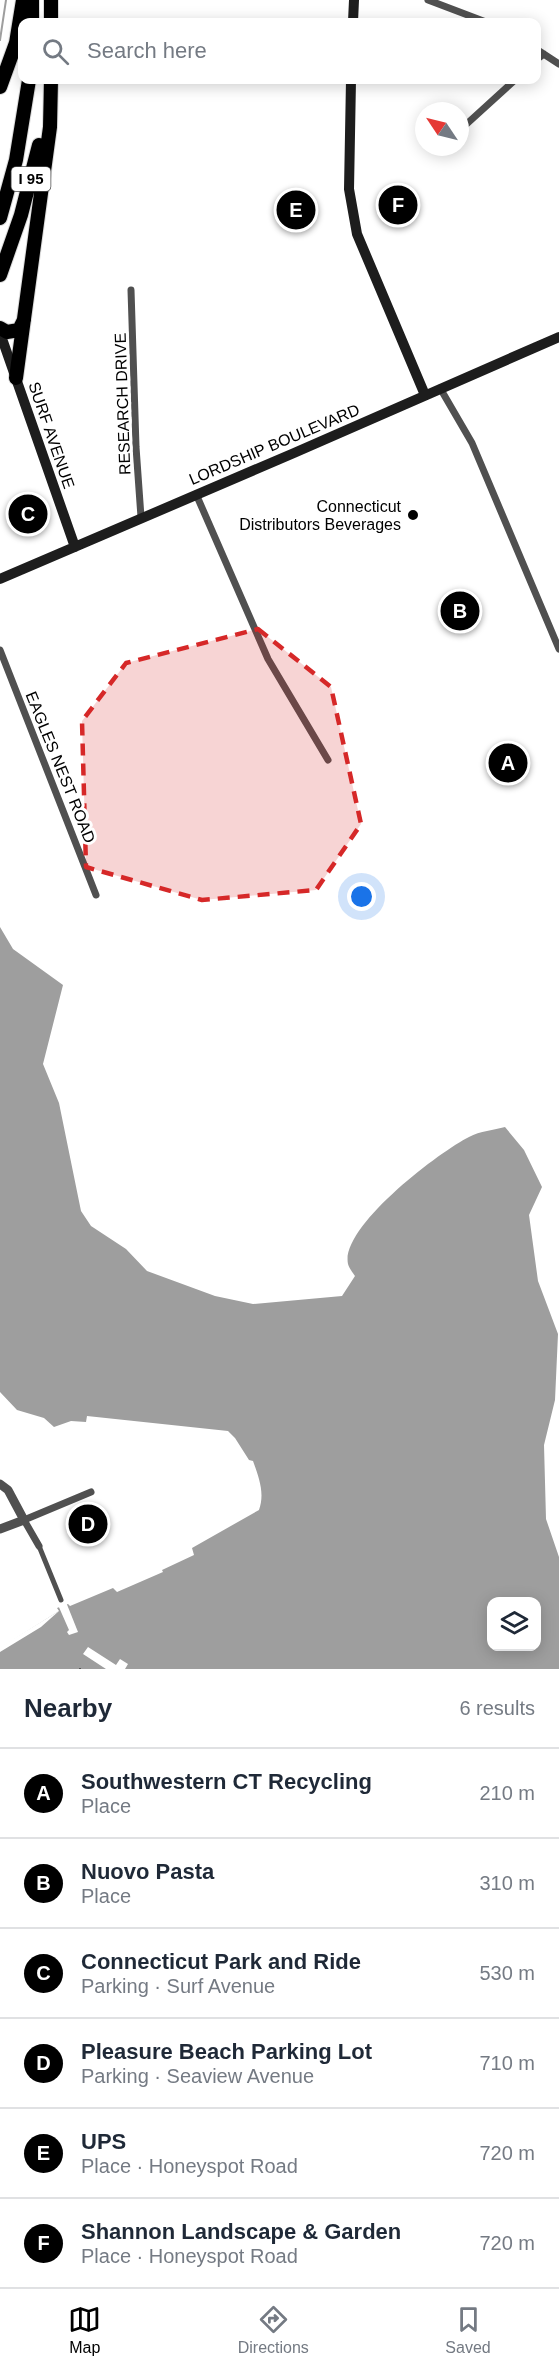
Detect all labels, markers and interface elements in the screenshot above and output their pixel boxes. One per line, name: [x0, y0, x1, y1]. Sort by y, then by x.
search box: [18, 18, 541, 84]
icon: search: [39, 35, 72, 68]
text: Search here: [87, 38, 207, 63]
north arrow: [415, 102, 469, 156]
road number: I 95: [12, 167, 51, 191]
pin: F: [378, 182, 418, 228]
pin: E: [276, 188, 316, 232]
street label: RESEARCH DRIVE: [112, 333, 133, 475]
street label: SURF AVENUE: [25, 380, 78, 491]
street label: LORDSHIP BOULEVARD: [186, 401, 362, 488]
pin: C: [9, 492, 48, 536]
place label: Connecticut Distributors Beverages: [239, 498, 402, 533]
marker: Connecticut Distributors Beverages: [406, 508, 420, 522]
pin: B: [440, 588, 480, 634]
street label: EAGLES NEST ROAD: [22, 689, 99, 845]
pin: A: [488, 740, 528, 786]
your location: [347, 882, 376, 911]
pin: D: [68, 1502, 107, 1546]
map controls: [487, 1597, 541, 1651]
button: layers: [487, 1597, 541, 1651]
text: Nearby: [24, 1693, 112, 1723]
text: 6 results: [459, 1697, 535, 1719]
text: Southwestern CT Recycling: [81, 1769, 372, 1794]
text: A: [36, 1782, 51, 1804]
text: 210 m: [479, 1782, 535, 1804]
text: Place: [81, 1795, 131, 1817]
text: Nuovo Pasta: [81, 1859, 214, 1884]
text: B: [36, 1872, 51, 1894]
text: 310 m: [479, 1872, 535, 1894]
text: Place: [81, 1885, 131, 1907]
text: Connecticut Park and Ride: [81, 1949, 361, 1974]
text: C: [36, 1962, 51, 1984]
text: 530 m: [479, 1962, 535, 1984]
text: Parking · Surf Avenue: [81, 1975, 275, 1997]
text: Pleasure Beach Parking Lot: [81, 2039, 372, 2064]
text: D: [36, 2052, 51, 2074]
text: 710 m: [479, 2052, 535, 2074]
text: Parking · Seaview Avenue: [81, 2065, 314, 2087]
text: UPS: [81, 2129, 126, 2154]
text: E: [37, 2142, 50, 2164]
text: 720 m: [479, 2142, 535, 2164]
text: Place · Honeyspot Road: [81, 2155, 298, 2177]
text: Shannon Landscape & Garden: [81, 2219, 401, 2244]
text: F: [37, 2232, 50, 2254]
text: 720 m: [479, 2232, 535, 2254]
text: Place · Honeyspot Road: [81, 2245, 298, 2267]
tab: Map: [68, 2303, 101, 2357]
tab: Directions: [238, 2303, 309, 2357]
tab: Saved: [445, 2303, 491, 2357]

